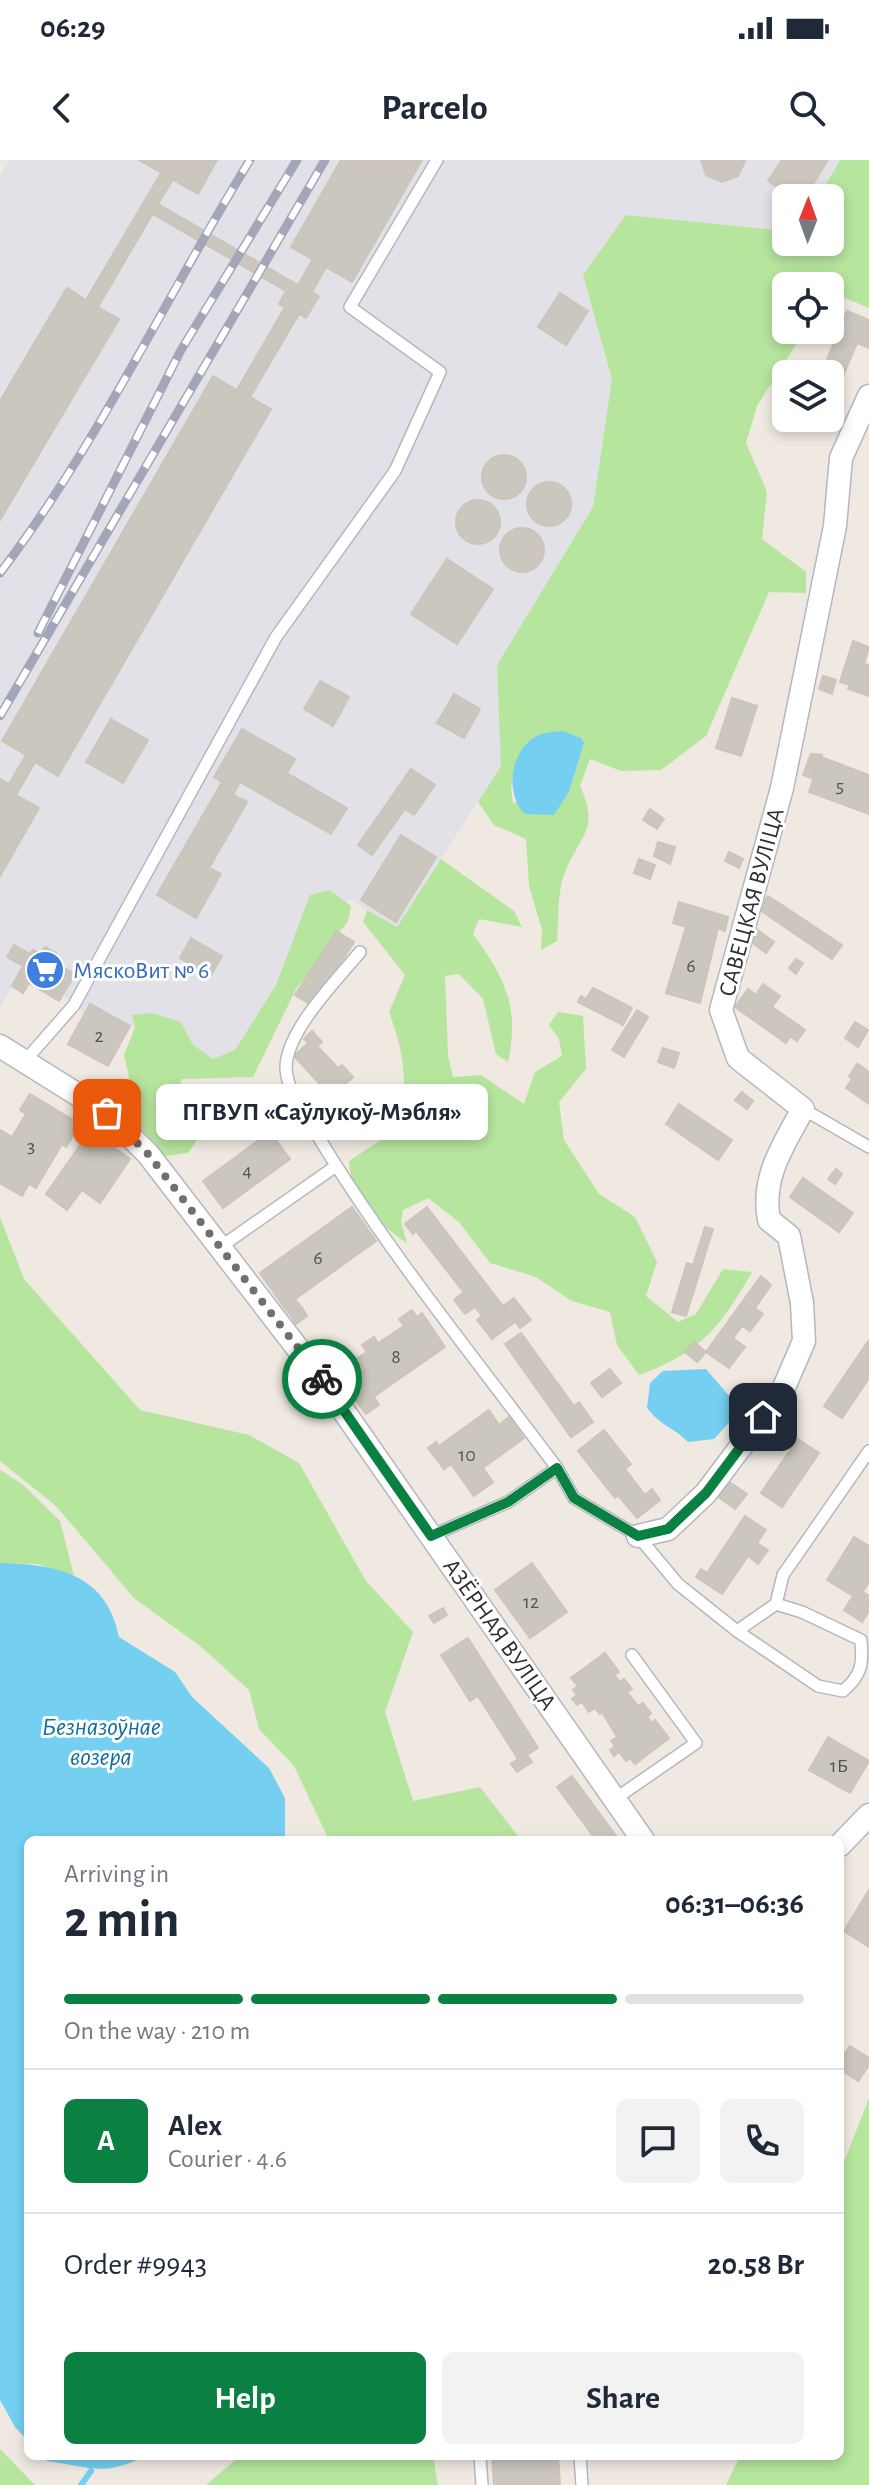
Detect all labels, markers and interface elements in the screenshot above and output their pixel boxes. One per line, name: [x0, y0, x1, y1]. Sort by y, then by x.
text: 06:29: [40, 13, 106, 43]
icon: back: [40, 86, 84, 130]
icon: search: [785, 86, 829, 130]
text: Parcelo: [381, 90, 488, 126]
north arrow: [772, 184, 844, 256]
map controls: [772, 184, 844, 432]
button: locate: [772, 272, 844, 344]
button: layers: [772, 360, 844, 432]
house number: 5: [836, 776, 844, 796]
street label: САВЕЦКАЯ ВУЛІЦА: [715, 805, 789, 999]
supermarket icon: МяскоВит № 6: [24, 949, 66, 991]
house number: 6: [686, 956, 696, 976]
place label: МяскоВит № 6: [73, 959, 209, 983]
house number: 2: [94, 1026, 104, 1046]
pin: [73, 1079, 141, 1147]
callout: ПГВУП «Саўлукоў-Мэбля»: [155, 1085, 487, 1141]
icon: bag: [85, 1091, 129, 1135]
text: ПГВУП «Саўлукоў-Мэбля»: [182, 1099, 462, 1125]
house number: 3: [27, 1136, 35, 1156]
house number: 4: [242, 1161, 252, 1181]
house number: 6: [313, 1248, 323, 1268]
courier: [282, 1339, 362, 1419]
house number: 8: [391, 1347, 401, 1367]
icon: bike: [300, 1357, 344, 1401]
pin: [729, 1383, 797, 1451]
icon: home: [741, 1395, 785, 1439]
house number: 10: [458, 1445, 476, 1465]
street label: АЗЁРНАЯ ВУЛІЦА: [438, 1554, 561, 1715]
house number: 12: [523, 1592, 539, 1612]
water label: Безназоўнае возера: [41, 1714, 161, 1770]
house number: 1Б: [830, 1756, 848, 1776]
text: Arriving in: [64, 1861, 169, 1887]
text: 06:31–06:36: [665, 1889, 804, 1919]
text: 2 min: [64, 1894, 179, 1946]
text: On the way · 210 m: [64, 2018, 250, 2044]
button: chat: [616, 2099, 700, 2183]
button: phone: [720, 2099, 804, 2183]
text: Alex: [168, 2111, 222, 2141]
text: A: [97, 2126, 115, 2156]
text: Courier · 4.6: [168, 2146, 287, 2172]
text: Order #9943: [64, 2250, 207, 2280]
text: 20.58 Br: [707, 2250, 804, 2280]
button: Help: [64, 2352, 426, 2444]
button: Share: [442, 2352, 804, 2444]

